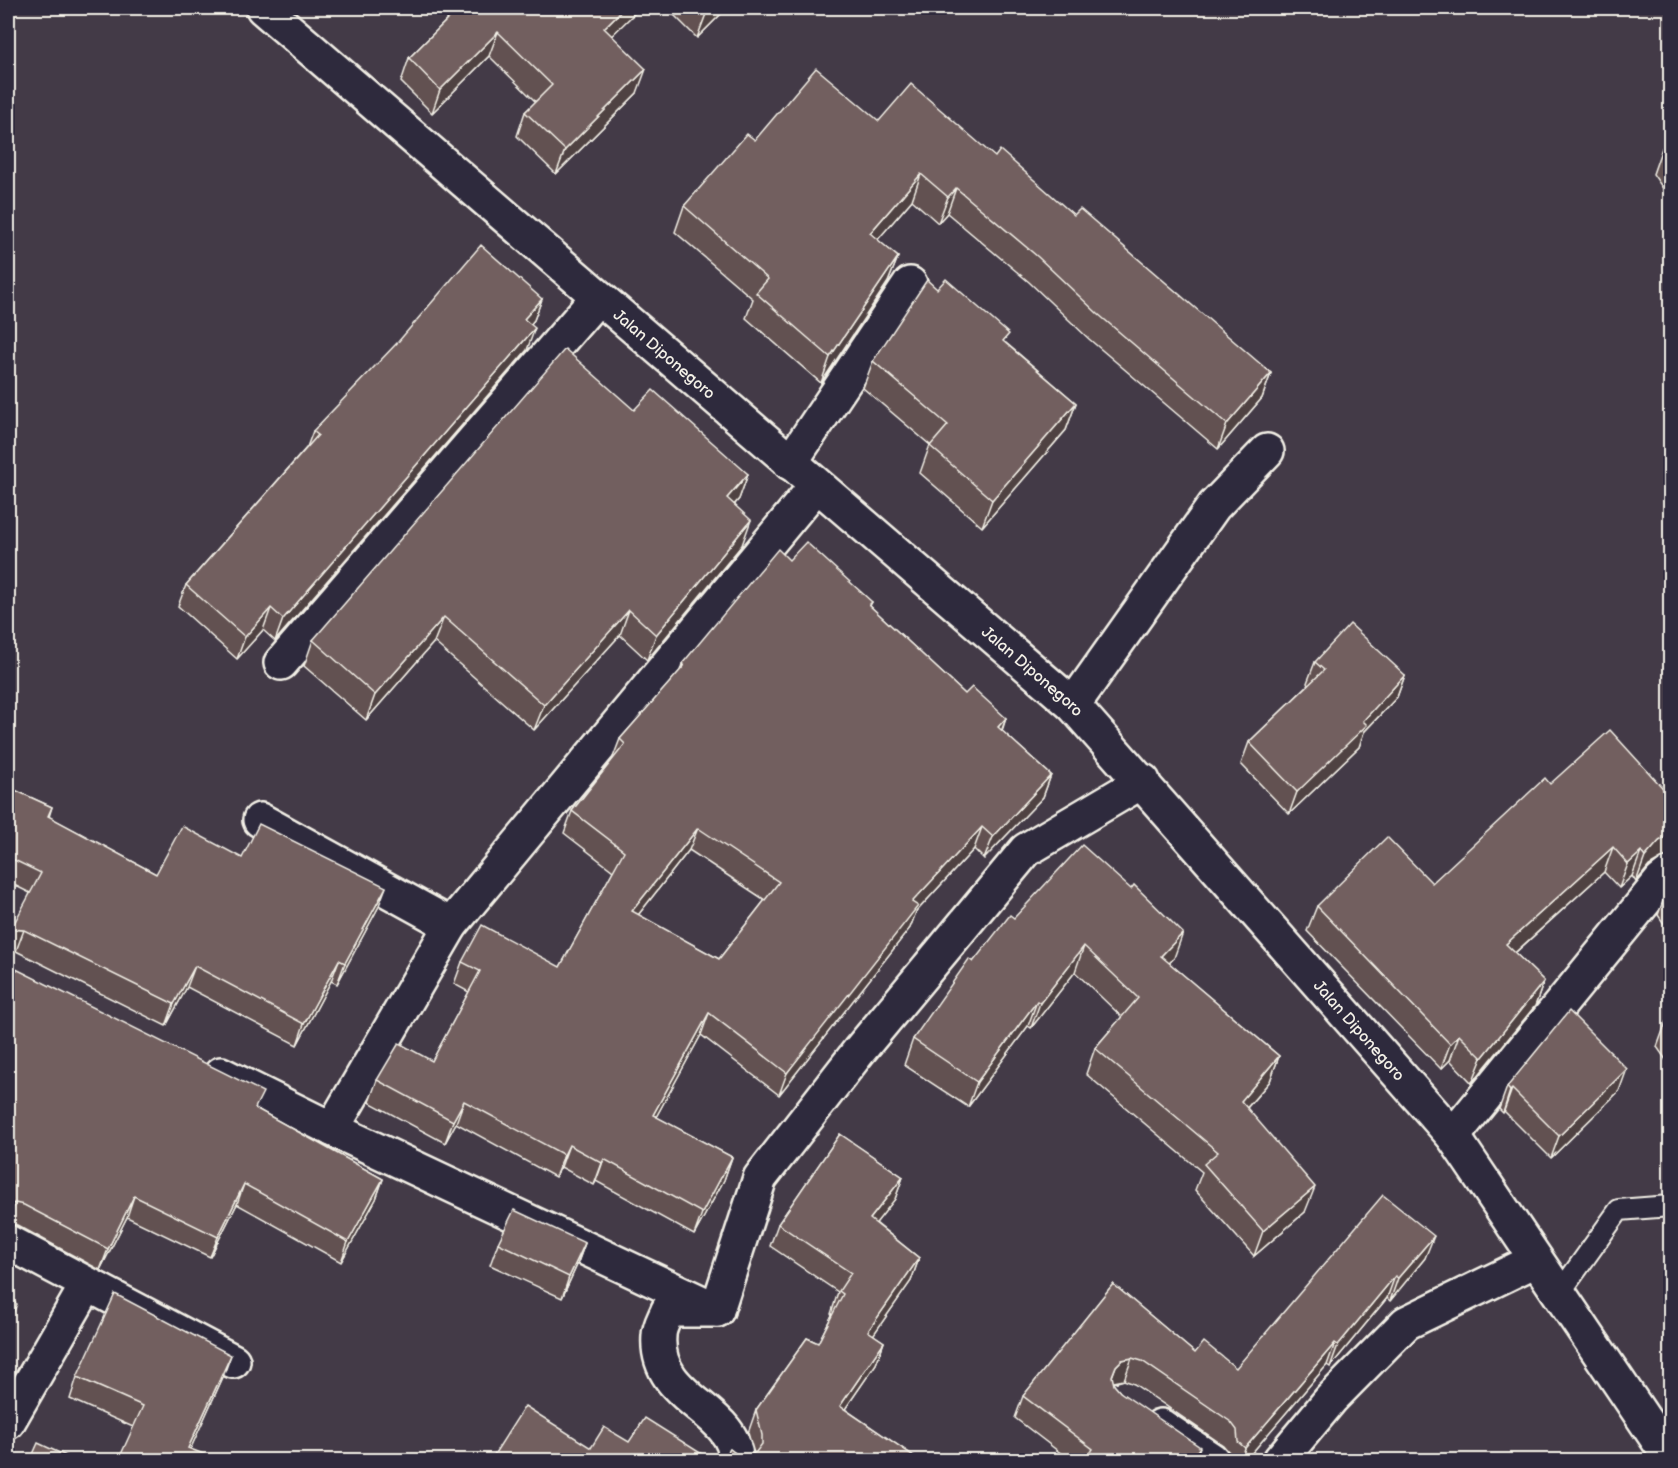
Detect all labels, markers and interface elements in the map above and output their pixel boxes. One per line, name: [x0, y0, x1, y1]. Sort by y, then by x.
street label: Jalan Diponegoro: [609, 306, 719, 404]
street label: Jalan Diponegoro: [977, 623, 1087, 721]
street label: Jalan Diponegoro: [1309, 977, 1408, 1085]

